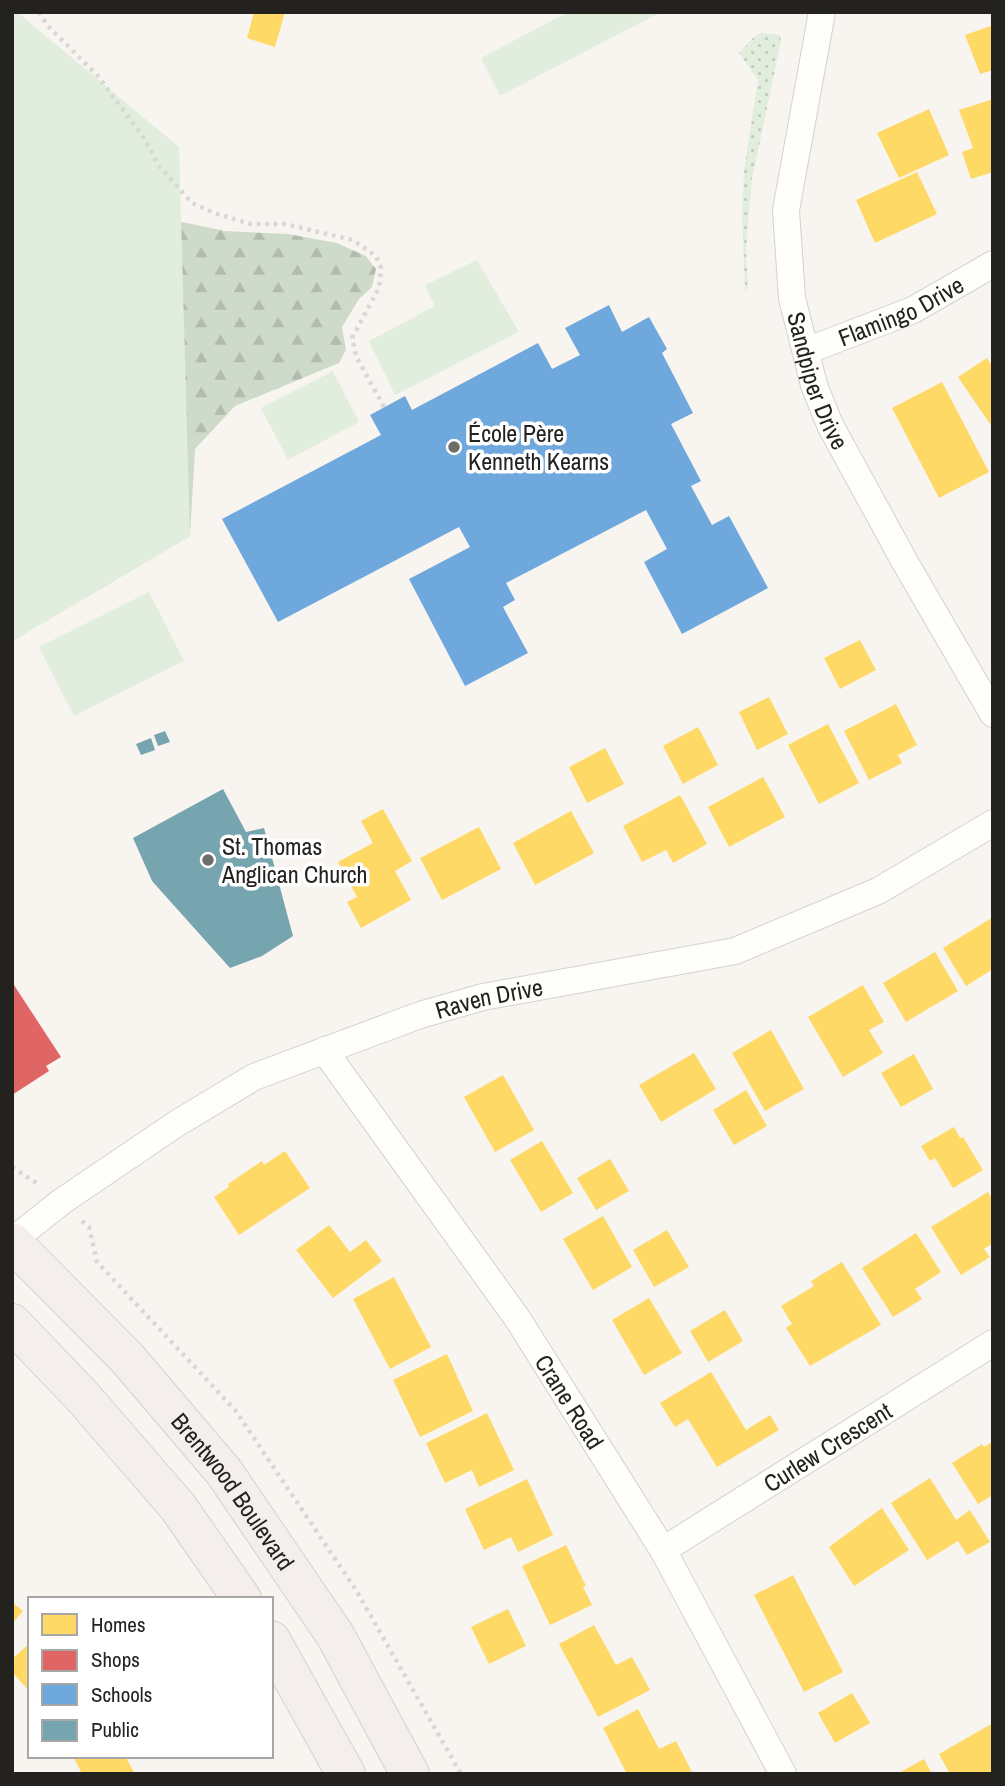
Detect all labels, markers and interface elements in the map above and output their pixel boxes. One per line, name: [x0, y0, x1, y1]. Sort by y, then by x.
street label: Flamingo Drive: [834, 268, 969, 353]
street label: Sandpiper Drive: [780, 308, 856, 455]
place label: École Père Kenneth Kearns: [468, 417, 609, 477]
marker: École Père Kenneth Kearns: [446, 439, 462, 455]
place label: St. Thomas Anglican Church: [221, 830, 368, 890]
marker: St. Thomas Anglican Church: [200, 852, 216, 868]
street label: Raven Drive: [431, 970, 545, 1026]
street label: Crane Road: [528, 1348, 611, 1455]
street label: Curlew Crescent: [757, 1394, 898, 1499]
street label: Brentwood Boulevard: [164, 1406, 302, 1576]
legend: [28, 1597, 273, 1758]
text: Homes: [91, 1610, 146, 1639]
text: Shops: [91, 1645, 140, 1674]
text: Schools: [91, 1680, 152, 1709]
text: Public: [91, 1715, 139, 1744]

